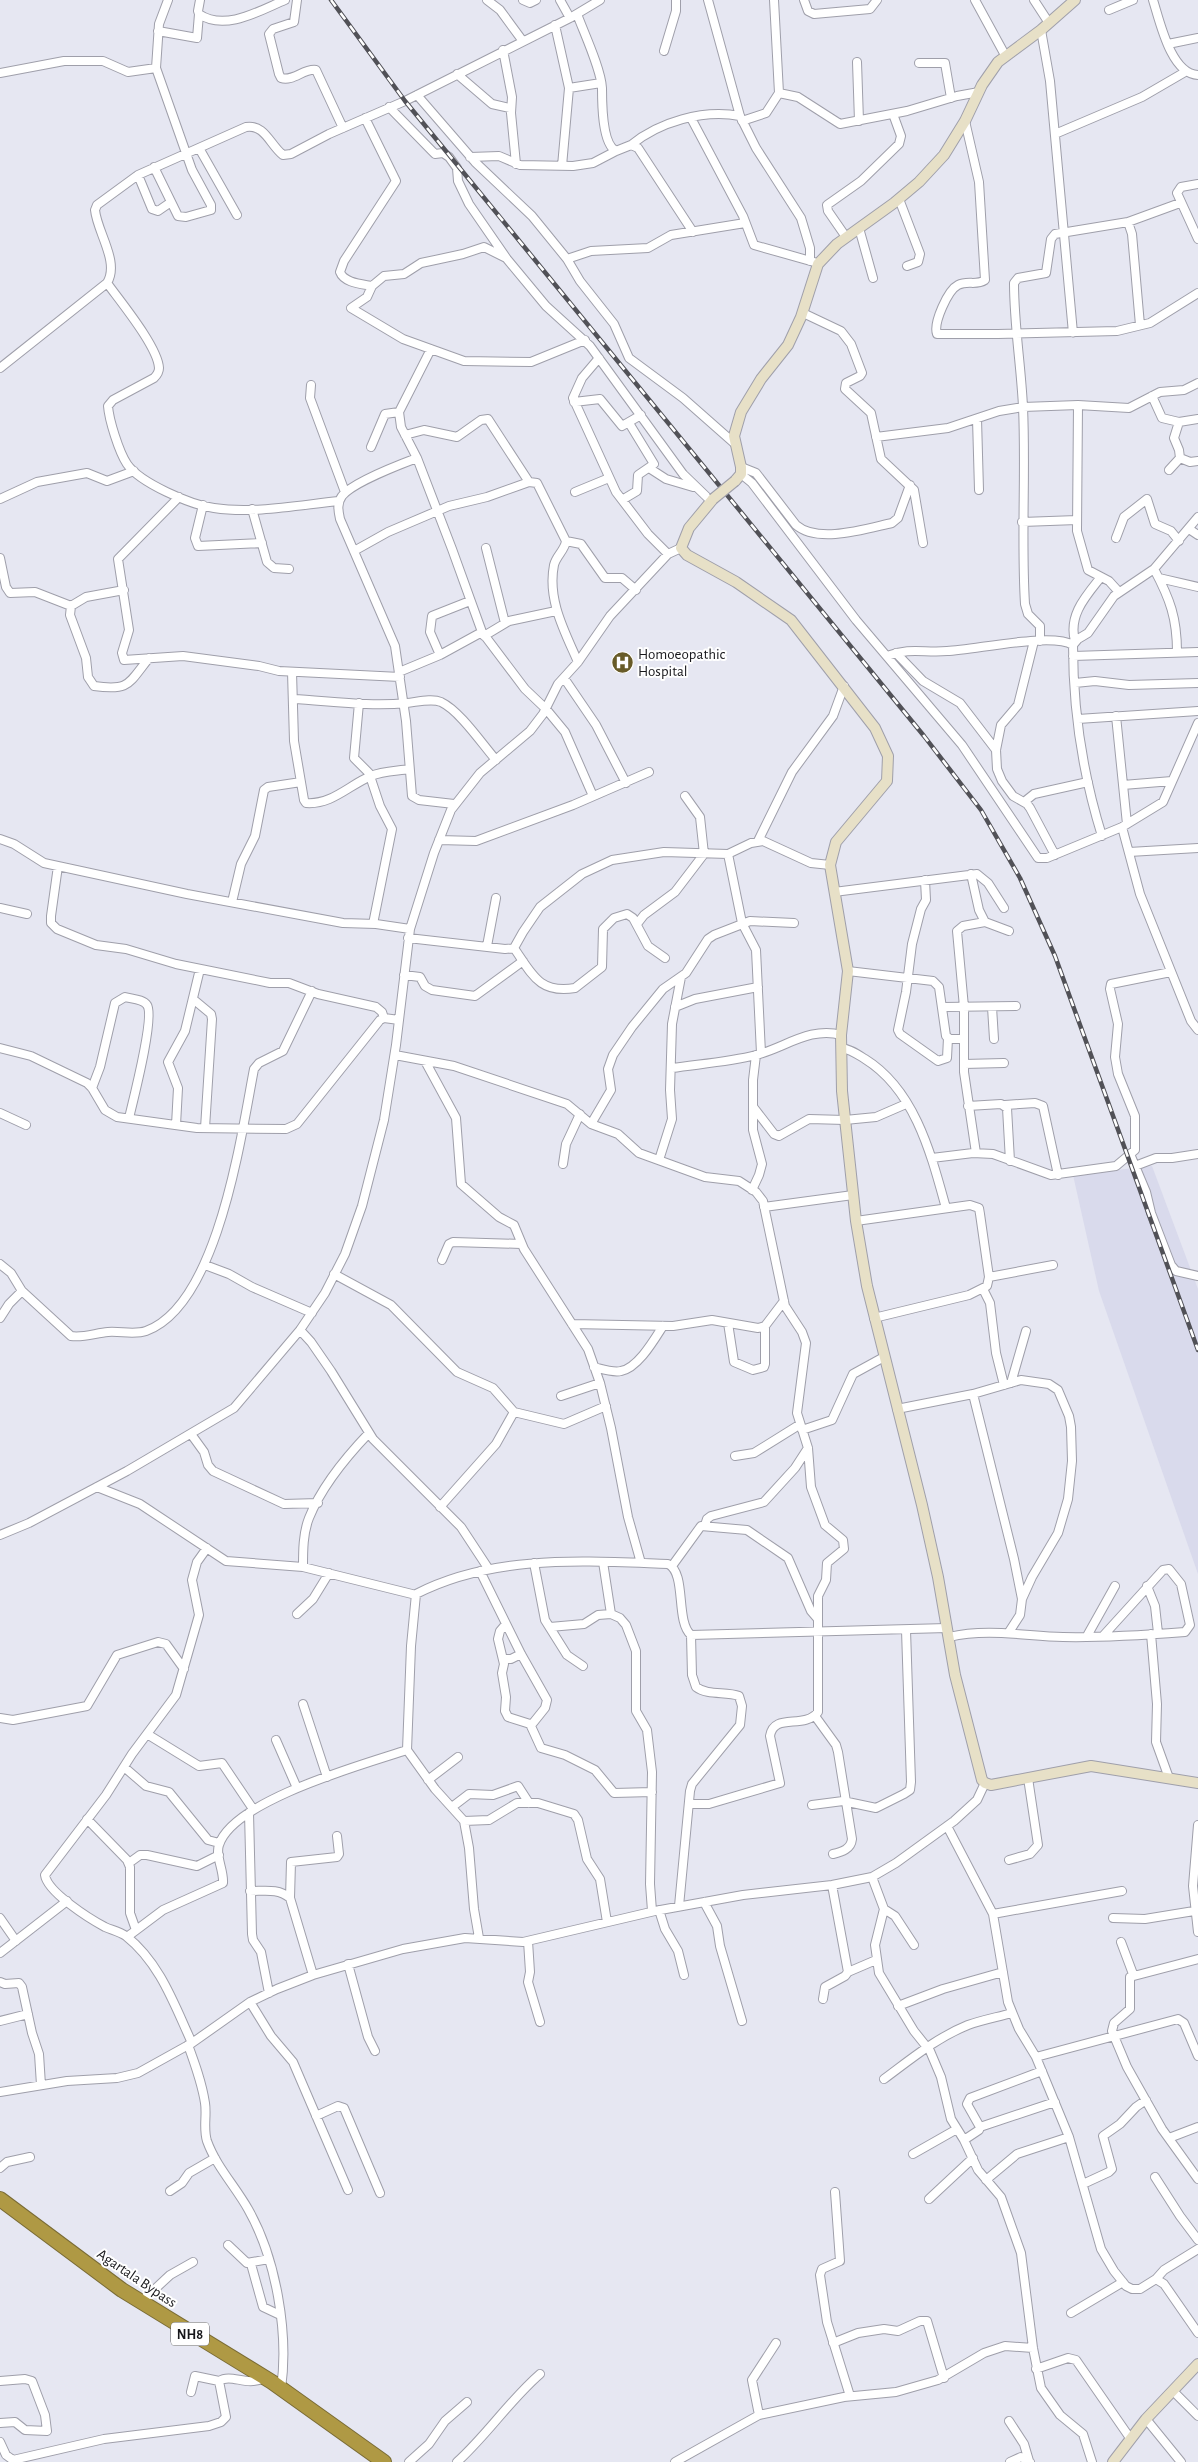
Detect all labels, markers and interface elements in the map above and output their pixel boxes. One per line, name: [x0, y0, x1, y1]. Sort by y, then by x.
place label: Homoeopathic Hospital: [638, 647, 726, 679]
hospital icon: Homoeopathic Hospital: [610, 651, 634, 675]
street label: Agartala Bypass: [94, 2246, 179, 2310]
road number: NH8: [171, 2322, 209, 2346]

